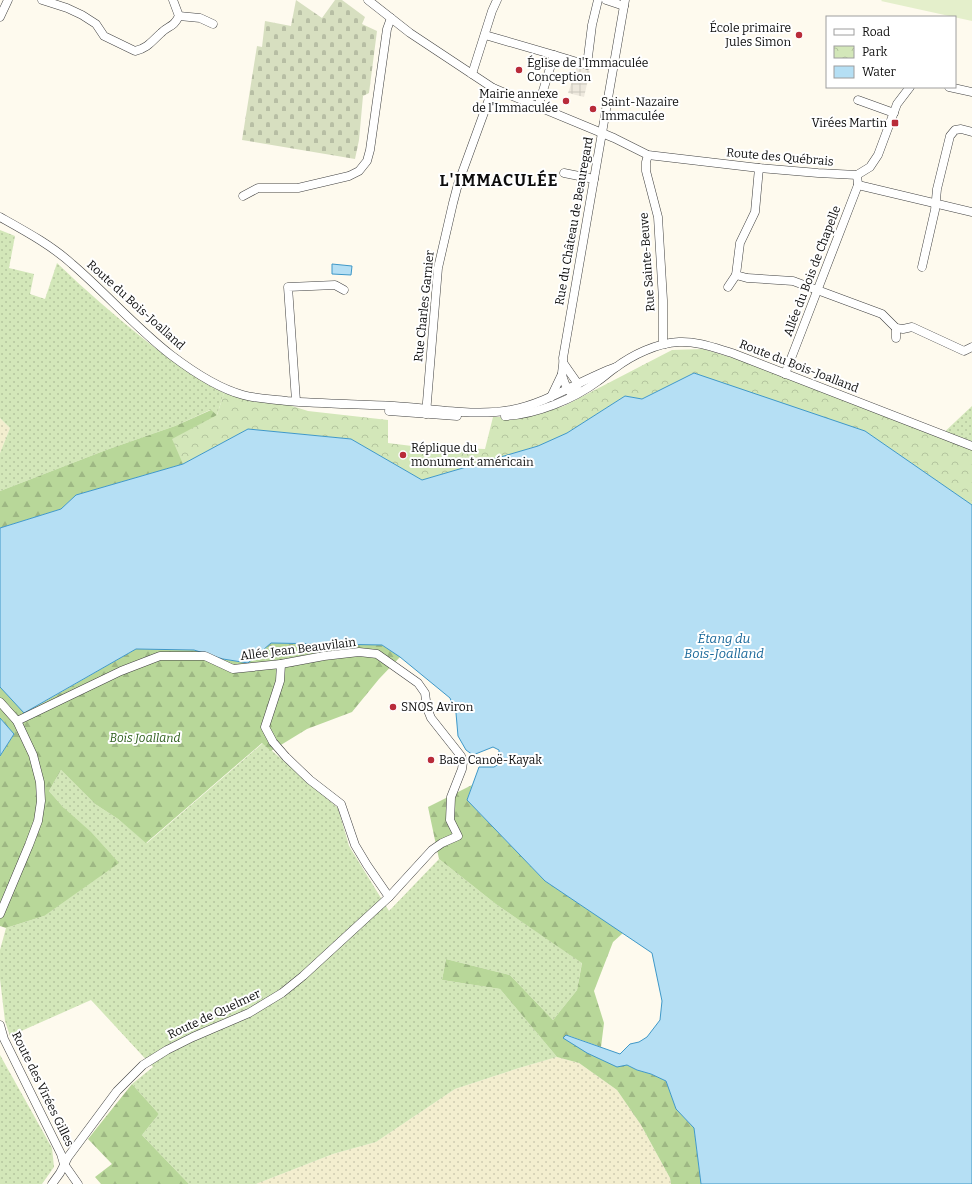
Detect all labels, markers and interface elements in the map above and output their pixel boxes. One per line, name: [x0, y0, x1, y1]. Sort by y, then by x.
legend: [826, 16, 956, 88]
place label: École primaire Jules Simon: [709, 20, 791, 49]
text: Road: [862, 25, 890, 39]
marker: École primaire Jules Simon: [794, 30, 804, 40]
text: Park: [862, 45, 888, 59]
place label: Église de l'Immaculée Conception: [527, 55, 648, 84]
marker: Église de l'Immaculée Conception: [514, 65, 524, 75]
text: Water: [862, 65, 897, 79]
place label: Mairie annexe de l'Immaculée: [472, 87, 558, 115]
place label: Saint-Nazaire Immaculée: [601, 95, 679, 123]
marker: Mairie annexe de l'Immaculée: [561, 96, 571, 106]
marker: Saint-Nazaire Immaculée: [588, 104, 598, 114]
place label: Virées Martin: [811, 116, 887, 130]
marker: Virées Martin: [890, 118, 900, 128]
street label: Rue du Château de Beauregard: [552, 136, 596, 306]
street label: Route des Québrais: [726, 145, 834, 169]
district label: L'IMMACULÉE: [440, 169, 558, 190]
street label: Allée du Bois de Chapelle: [781, 204, 843, 338]
street label: Rue Sainte-Beuve: [637, 212, 657, 312]
street label: Rue Charles Garnier: [411, 249, 437, 363]
street label: Route du Bois-Joalland: [84, 257, 188, 353]
street label: Route du Bois-Joalland: [737, 337, 861, 395]
place label: Réplique du monument américain: [411, 441, 534, 469]
marker: Réplique du monument américain: [398, 450, 408, 460]
water label: Étang du Bois-Joalland: [684, 631, 764, 661]
street label: Allée Jean Beauvilain: [239, 635, 357, 663]
place label: SNOS Aviron: [401, 700, 474, 714]
marker: SNOS Aviron: [388, 702, 398, 712]
park label: Bois Joalland: [109, 731, 181, 745]
place label: Base Canoë-Kayak: [439, 753, 542, 767]
marker: Base Canoë-Kayak: [426, 755, 436, 765]
street label: Route de Quelmer: [165, 986, 263, 1042]
street label: Route des Virées Gilles: [9, 1029, 77, 1149]

